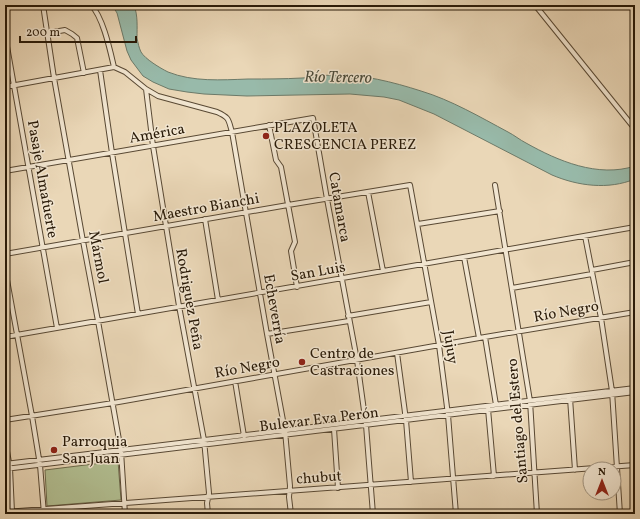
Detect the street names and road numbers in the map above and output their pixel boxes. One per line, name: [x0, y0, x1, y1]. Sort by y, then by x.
street label: Pasaje Almafuerte: [21, 119, 62, 240]
street label: América: [128, 119, 187, 150]
street label: Catamarca: [322, 170, 355, 244]
street label: Maestro Bianchi: [151, 189, 261, 228]
street label: Mármol: [82, 229, 113, 285]
street label: Rodriguez Peña: [169, 247, 208, 352]
street label: San Luis: [289, 257, 347, 288]
street label: Echeverría: [257, 273, 290, 346]
street label: Río Negro: [532, 296, 601, 329]
street label: Jujuy: [437, 329, 463, 366]
street label: Río Negro: [213, 352, 282, 385]
street label: Santiago del Estero: [503, 357, 534, 484]
street label: Bulevar Eva Perón: [258, 403, 380, 438]
street label: chubut: [296, 466, 343, 491]

